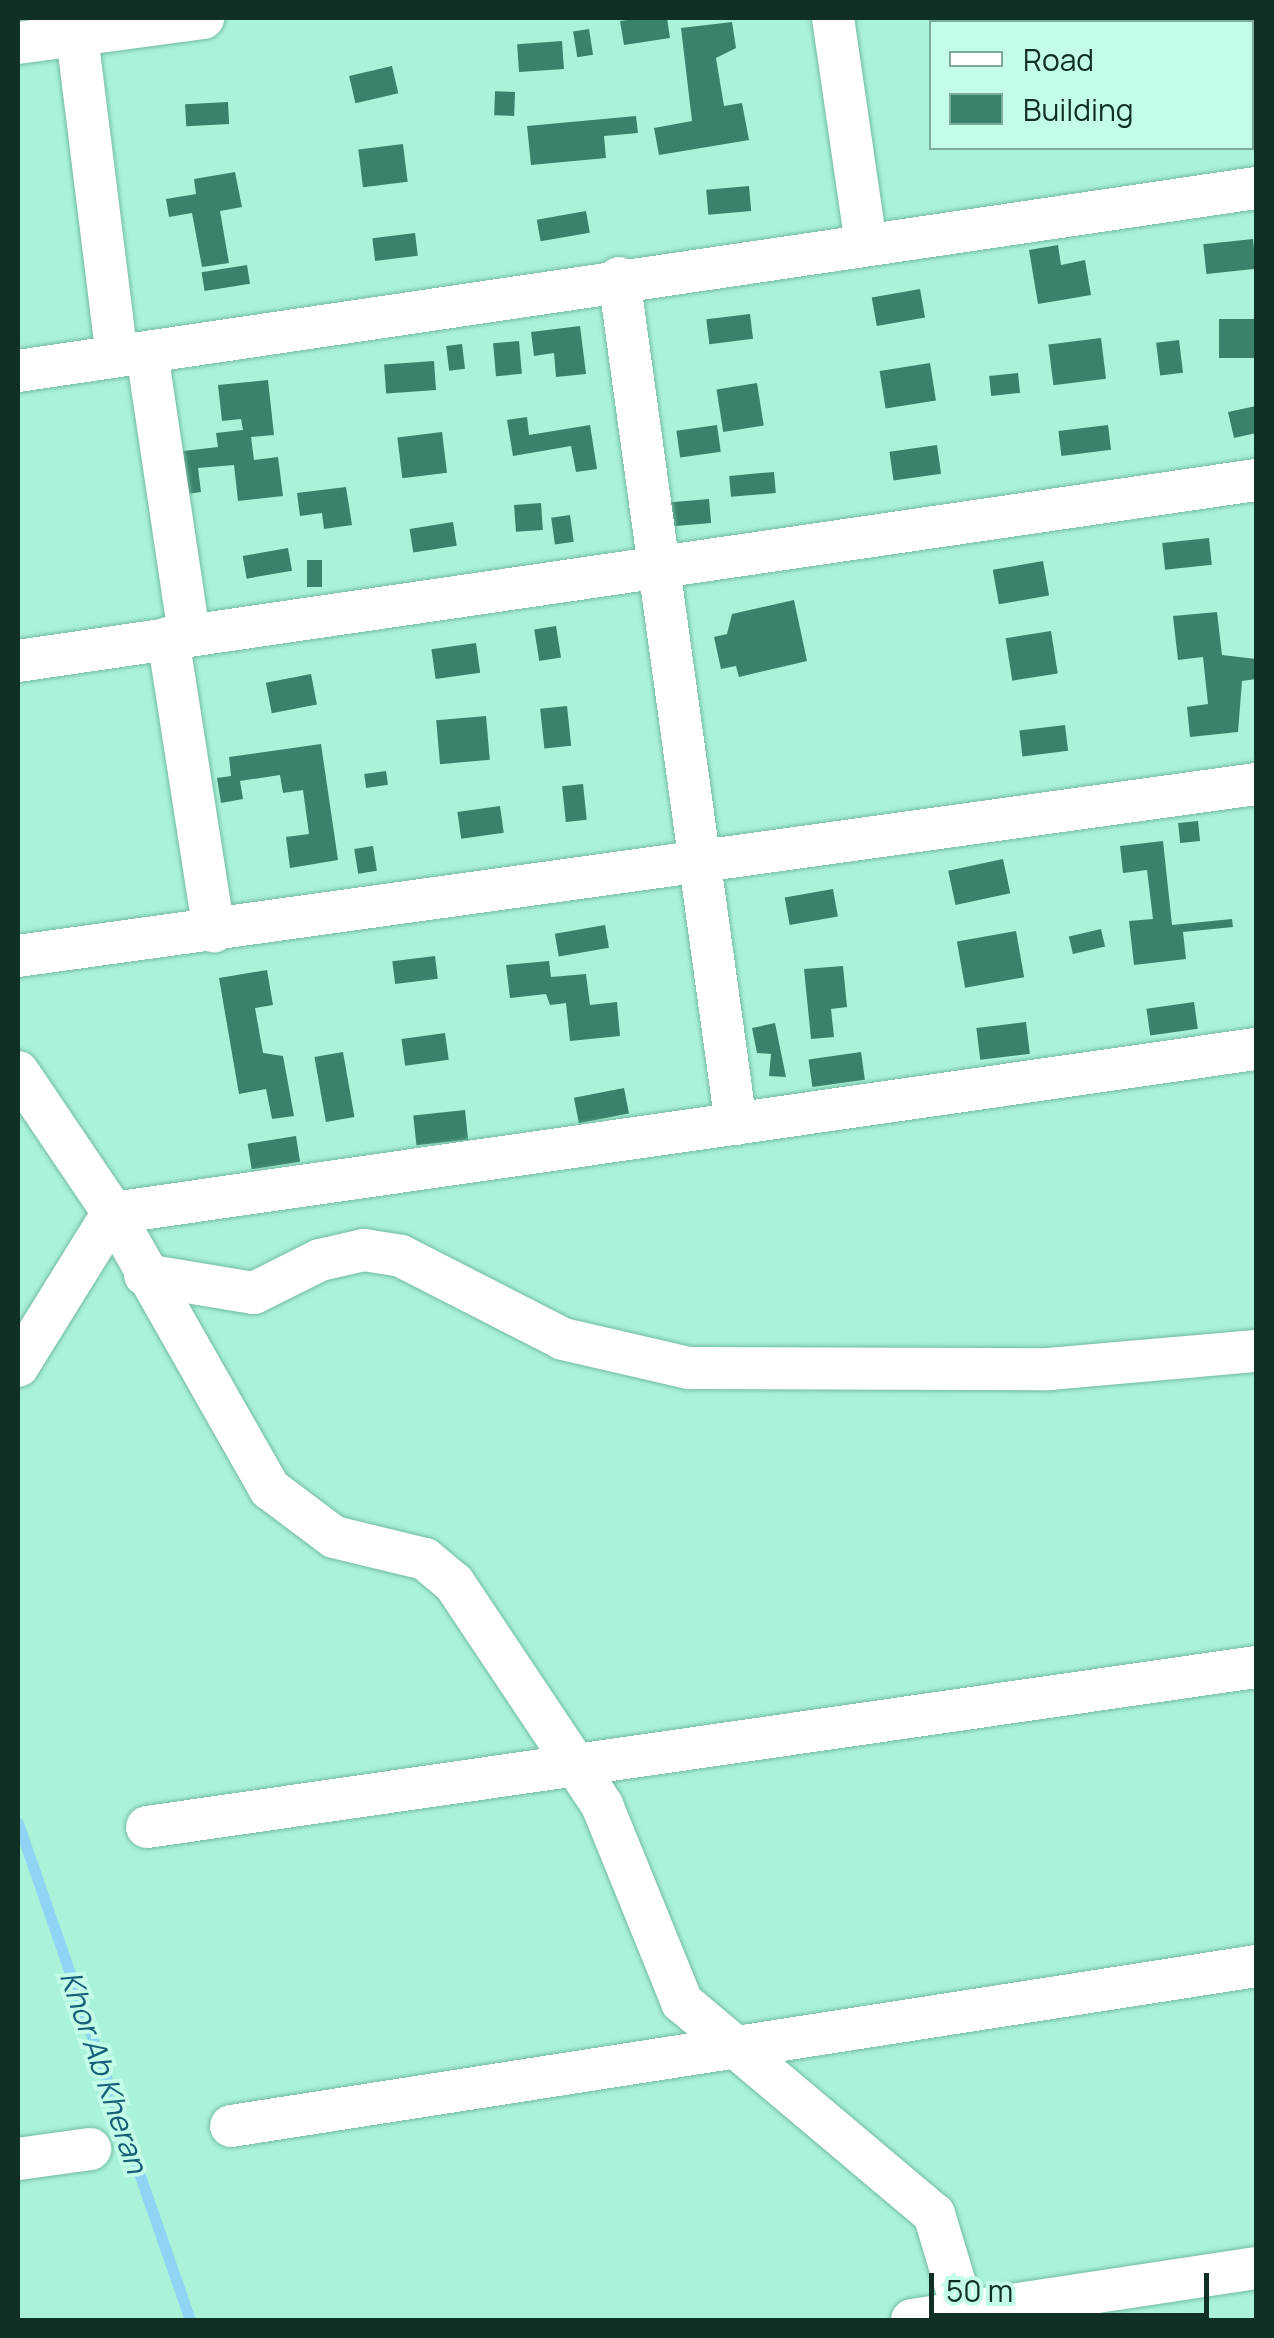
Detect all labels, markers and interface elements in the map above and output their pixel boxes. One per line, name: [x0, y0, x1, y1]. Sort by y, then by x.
legend: [929, 20, 1254, 150]
text: Road: [1023, 39, 1094, 80]
text: Building: [1023, 89, 1134, 130]
water label: Khor Ab Kheran: [53, 1966, 155, 2178]
scale bar: [934, 2253, 1214, 2315]
text: 50 m: [946, 2270, 1013, 2311]

